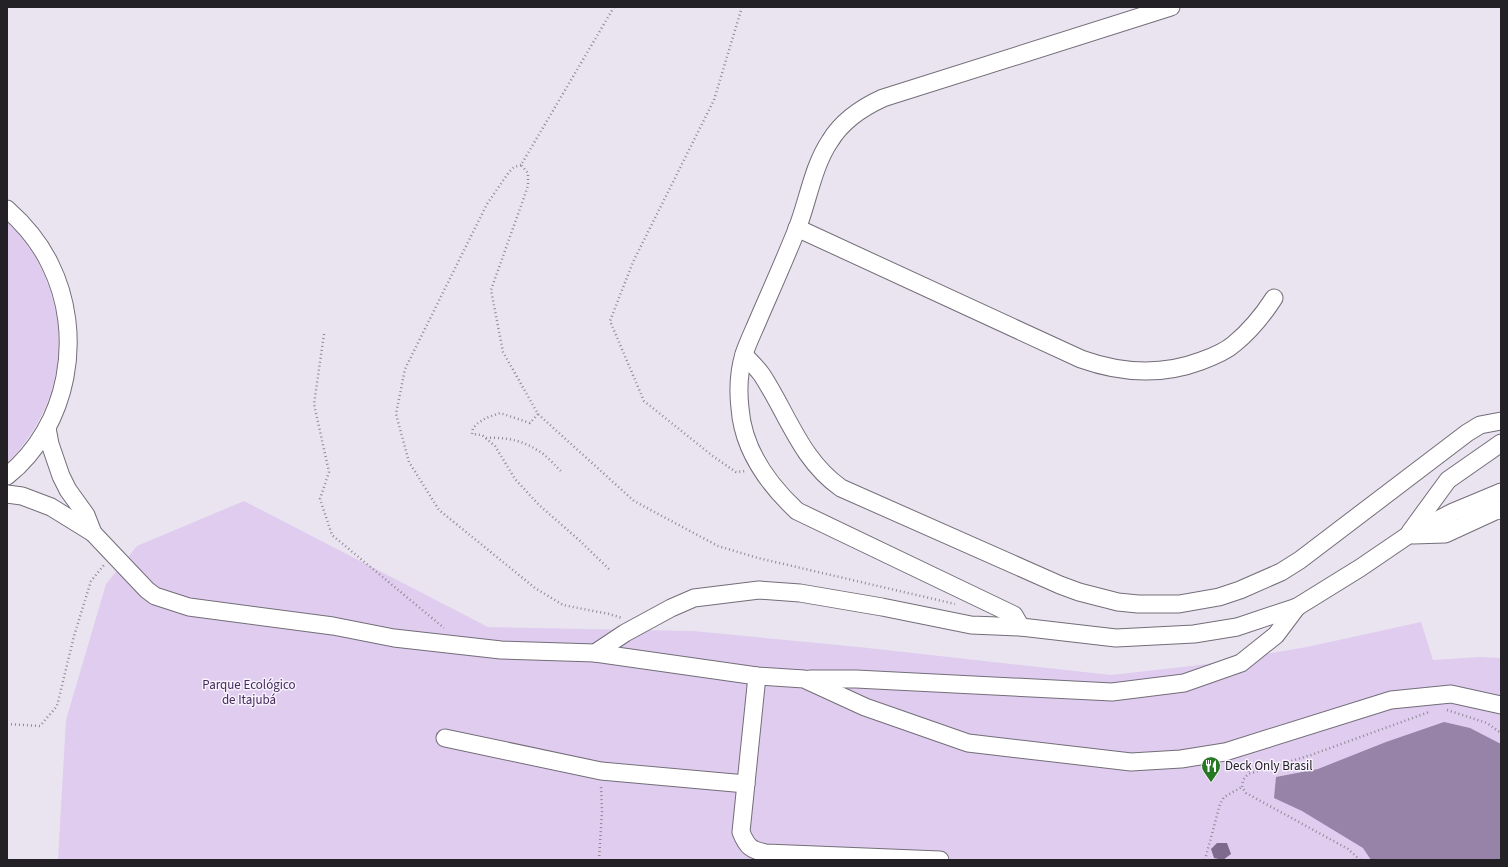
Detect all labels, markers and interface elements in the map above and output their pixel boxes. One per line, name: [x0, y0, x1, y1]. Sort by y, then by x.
park label: Parque Ecológico de Itajubá: [202, 676, 296, 709]
restaurant icon: Deck Only Brasil: [1200, 755, 1222, 783]
place label: Deck Only Brasil: [1225, 757, 1313, 775]

